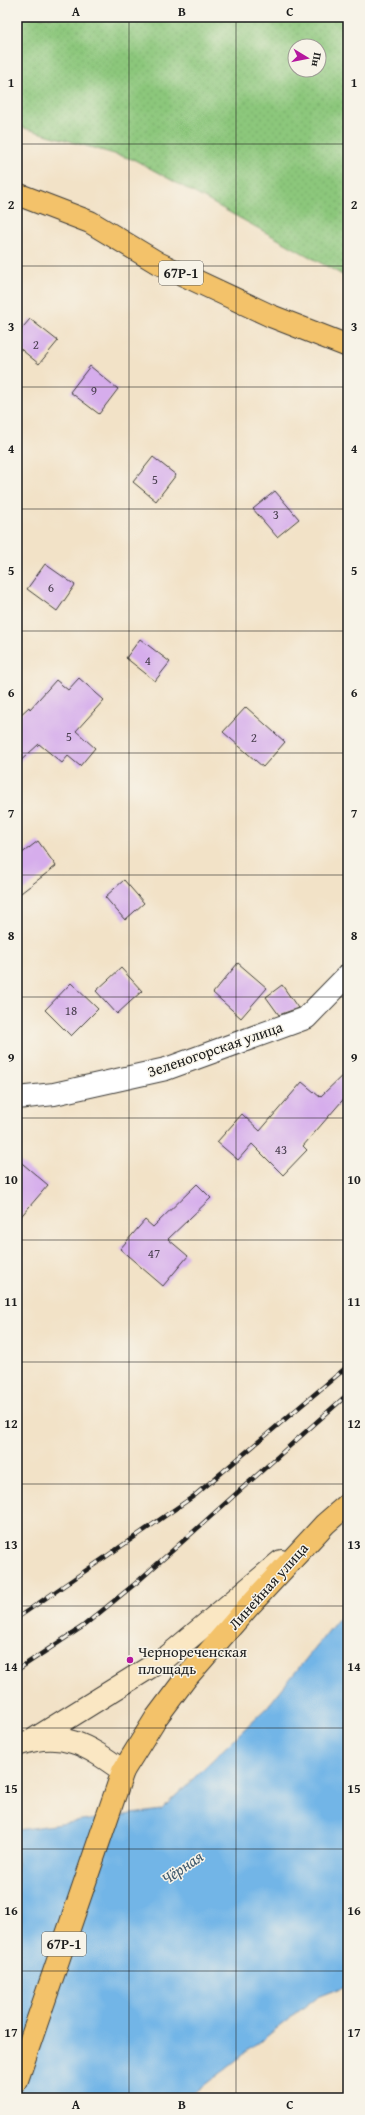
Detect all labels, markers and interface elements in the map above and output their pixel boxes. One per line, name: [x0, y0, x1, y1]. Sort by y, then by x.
text: A: [72, 2, 81, 21]
text: B: [178, 2, 186, 21]
text: C: [286, 2, 294, 21]
north arrow: [287, 38, 327, 78]
text: Пн: [308, 51, 326, 68]
text: 1: [8, 73, 14, 92]
text: 1: [351, 73, 357, 92]
text: 2: [8, 195, 15, 214]
text: 2: [351, 195, 358, 214]
road number: 67Р-1: [159, 261, 203, 285]
text: 3: [8, 317, 14, 336]
text: 3: [351, 317, 357, 336]
house number: 2: [33, 335, 39, 354]
house number: 9: [91, 381, 97, 400]
text: 4: [8, 439, 15, 458]
text: 4: [351, 439, 358, 458]
house number: 5: [152, 470, 158, 489]
house number: 3: [273, 505, 279, 524]
text: 5: [8, 561, 15, 580]
text: 5: [351, 561, 358, 580]
house number: 6: [48, 578, 54, 597]
house number: 4: [145, 651, 151, 670]
text: 6: [8, 683, 15, 702]
text: 6: [351, 683, 358, 702]
house number: 5: [66, 727, 72, 746]
house number: 2: [251, 728, 257, 747]
text: 7: [8, 804, 15, 823]
text: 7: [351, 804, 358, 823]
text: 8: [8, 926, 15, 945]
text: 8: [351, 926, 358, 945]
house number: 18: [65, 1001, 77, 1020]
street label: Зеленогорская улица: [145, 1016, 286, 1082]
text: 9: [8, 1048, 15, 1067]
text: 9: [351, 1048, 358, 1067]
house number: 43: [275, 1140, 287, 1159]
text: 10: [4, 1170, 18, 1189]
text: 10: [347, 1170, 361, 1189]
house number: 47: [148, 1244, 160, 1263]
text: 11: [4, 1292, 18, 1311]
text: 11: [347, 1292, 361, 1311]
text: 12: [4, 1414, 18, 1433]
text: 12: [347, 1414, 361, 1433]
text: 13: [4, 1535, 18, 1554]
text: 13: [347, 1535, 361, 1554]
street label: Линейная улица: [223, 1537, 313, 1634]
place label: Чернореченская площадь: [138, 1641, 247, 1679]
marker: Чернореченская площадь: [125, 1655, 135, 1665]
text: 14: [4, 1657, 18, 1676]
text: 14: [347, 1657, 361, 1676]
text: 15: [4, 1779, 18, 1798]
text: 15: [347, 1779, 361, 1798]
water label: Чёрная: [156, 1844, 208, 1890]
text: 16: [4, 1901, 18, 1920]
text: 16: [347, 1901, 361, 1920]
road number: 67Р-1: [42, 1932, 86, 1956]
text: 17: [4, 2023, 18, 2042]
text: 17: [347, 2023, 361, 2042]
text: A: [72, 2095, 81, 2114]
text: B: [178, 2095, 186, 2114]
text: C: [286, 2095, 294, 2114]

